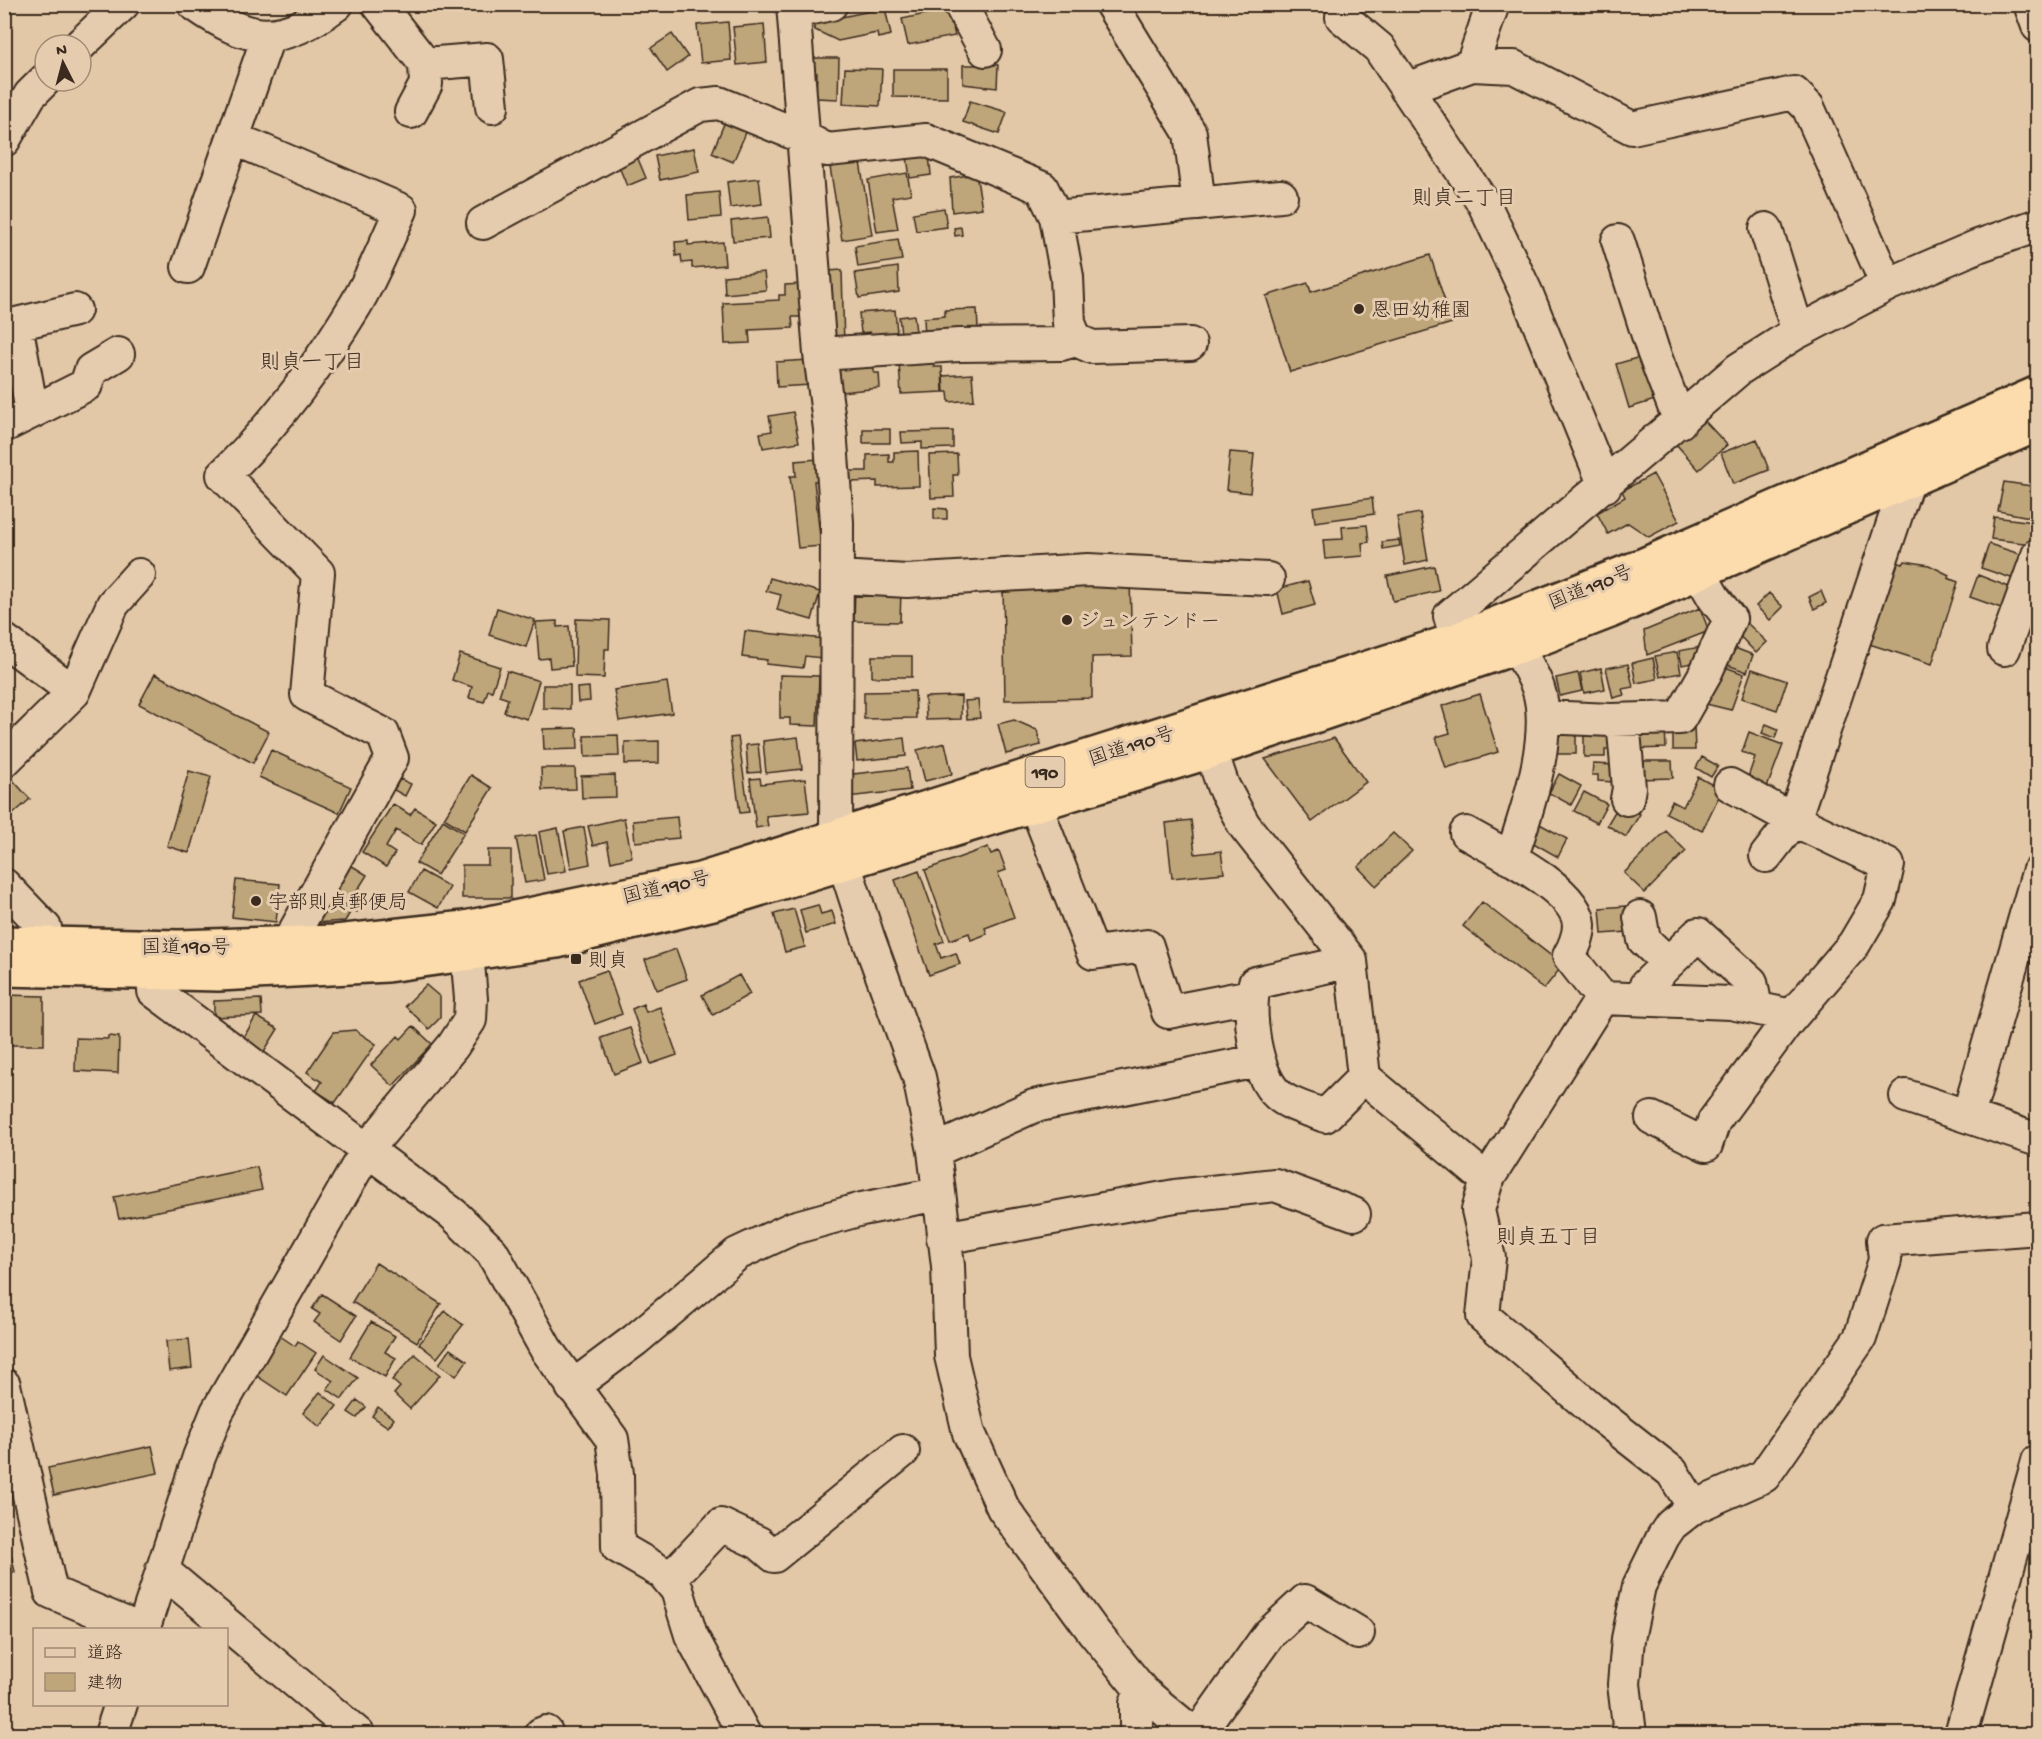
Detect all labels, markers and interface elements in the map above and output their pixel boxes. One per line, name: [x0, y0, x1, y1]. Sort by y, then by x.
north arrow: [33, 33, 93, 93]
text: N: [56, 42, 69, 62]
district label: 則貞二丁目: [1412, 186, 1517, 213]
place label: 恩田幼稚園: [1371, 300, 1471, 324]
marker: 恩田幼稚園: [1352, 302, 1366, 316]
district label: 則貞一丁目: [260, 350, 365, 377]
street label: 国道190号: [1545, 561, 1637, 617]
place label: ジュンテンドー: [1079, 611, 1220, 635]
marker: ジュンテンドー: [1060, 613, 1074, 627]
street label: 国道190号: [1086, 723, 1178, 773]
road number: 190: [1026, 757, 1064, 787]
street label: 国道190号: [620, 867, 713, 911]
place label: 宇部則貞郵便局: [268, 891, 408, 916]
marker: 宇部則貞郵便局: [249, 894, 263, 908]
street label: 国道190号: [141, 937, 231, 961]
place label: 則貞: [588, 949, 628, 974]
marker: 則貞: [569, 952, 583, 966]
district label: 則貞五丁目: [1496, 1225, 1601, 1252]
legend: [33, 1628, 228, 1706]
text: 道路: [87, 1643, 123, 1665]
text: 建物: [87, 1673, 123, 1695]

